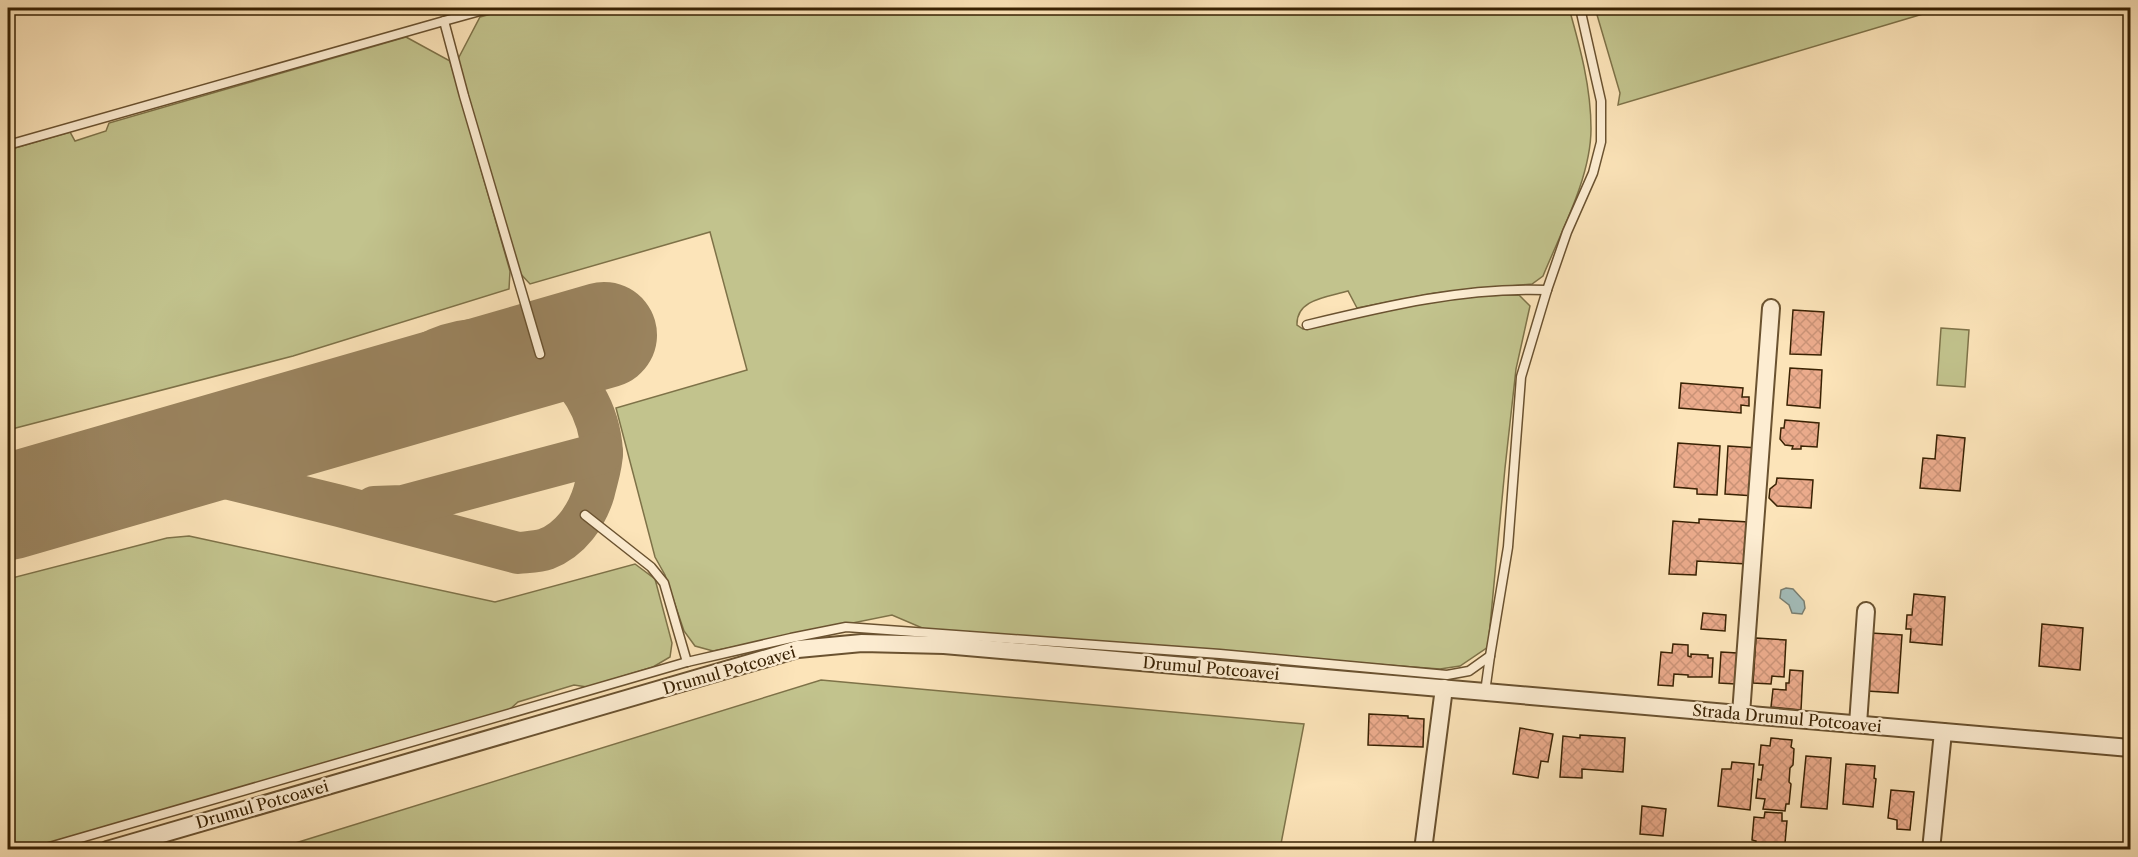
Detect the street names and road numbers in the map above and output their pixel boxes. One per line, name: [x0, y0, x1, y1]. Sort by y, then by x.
street label: Drumul Potcoavei: [660, 641, 798, 699]
street label: Drumul Potcoavei: [1142, 652, 1280, 684]
street label: Strada Drumul Potcoavei: [1692, 700, 1883, 736]
street label: Drumul Potcoavei: [193, 775, 331, 833]

